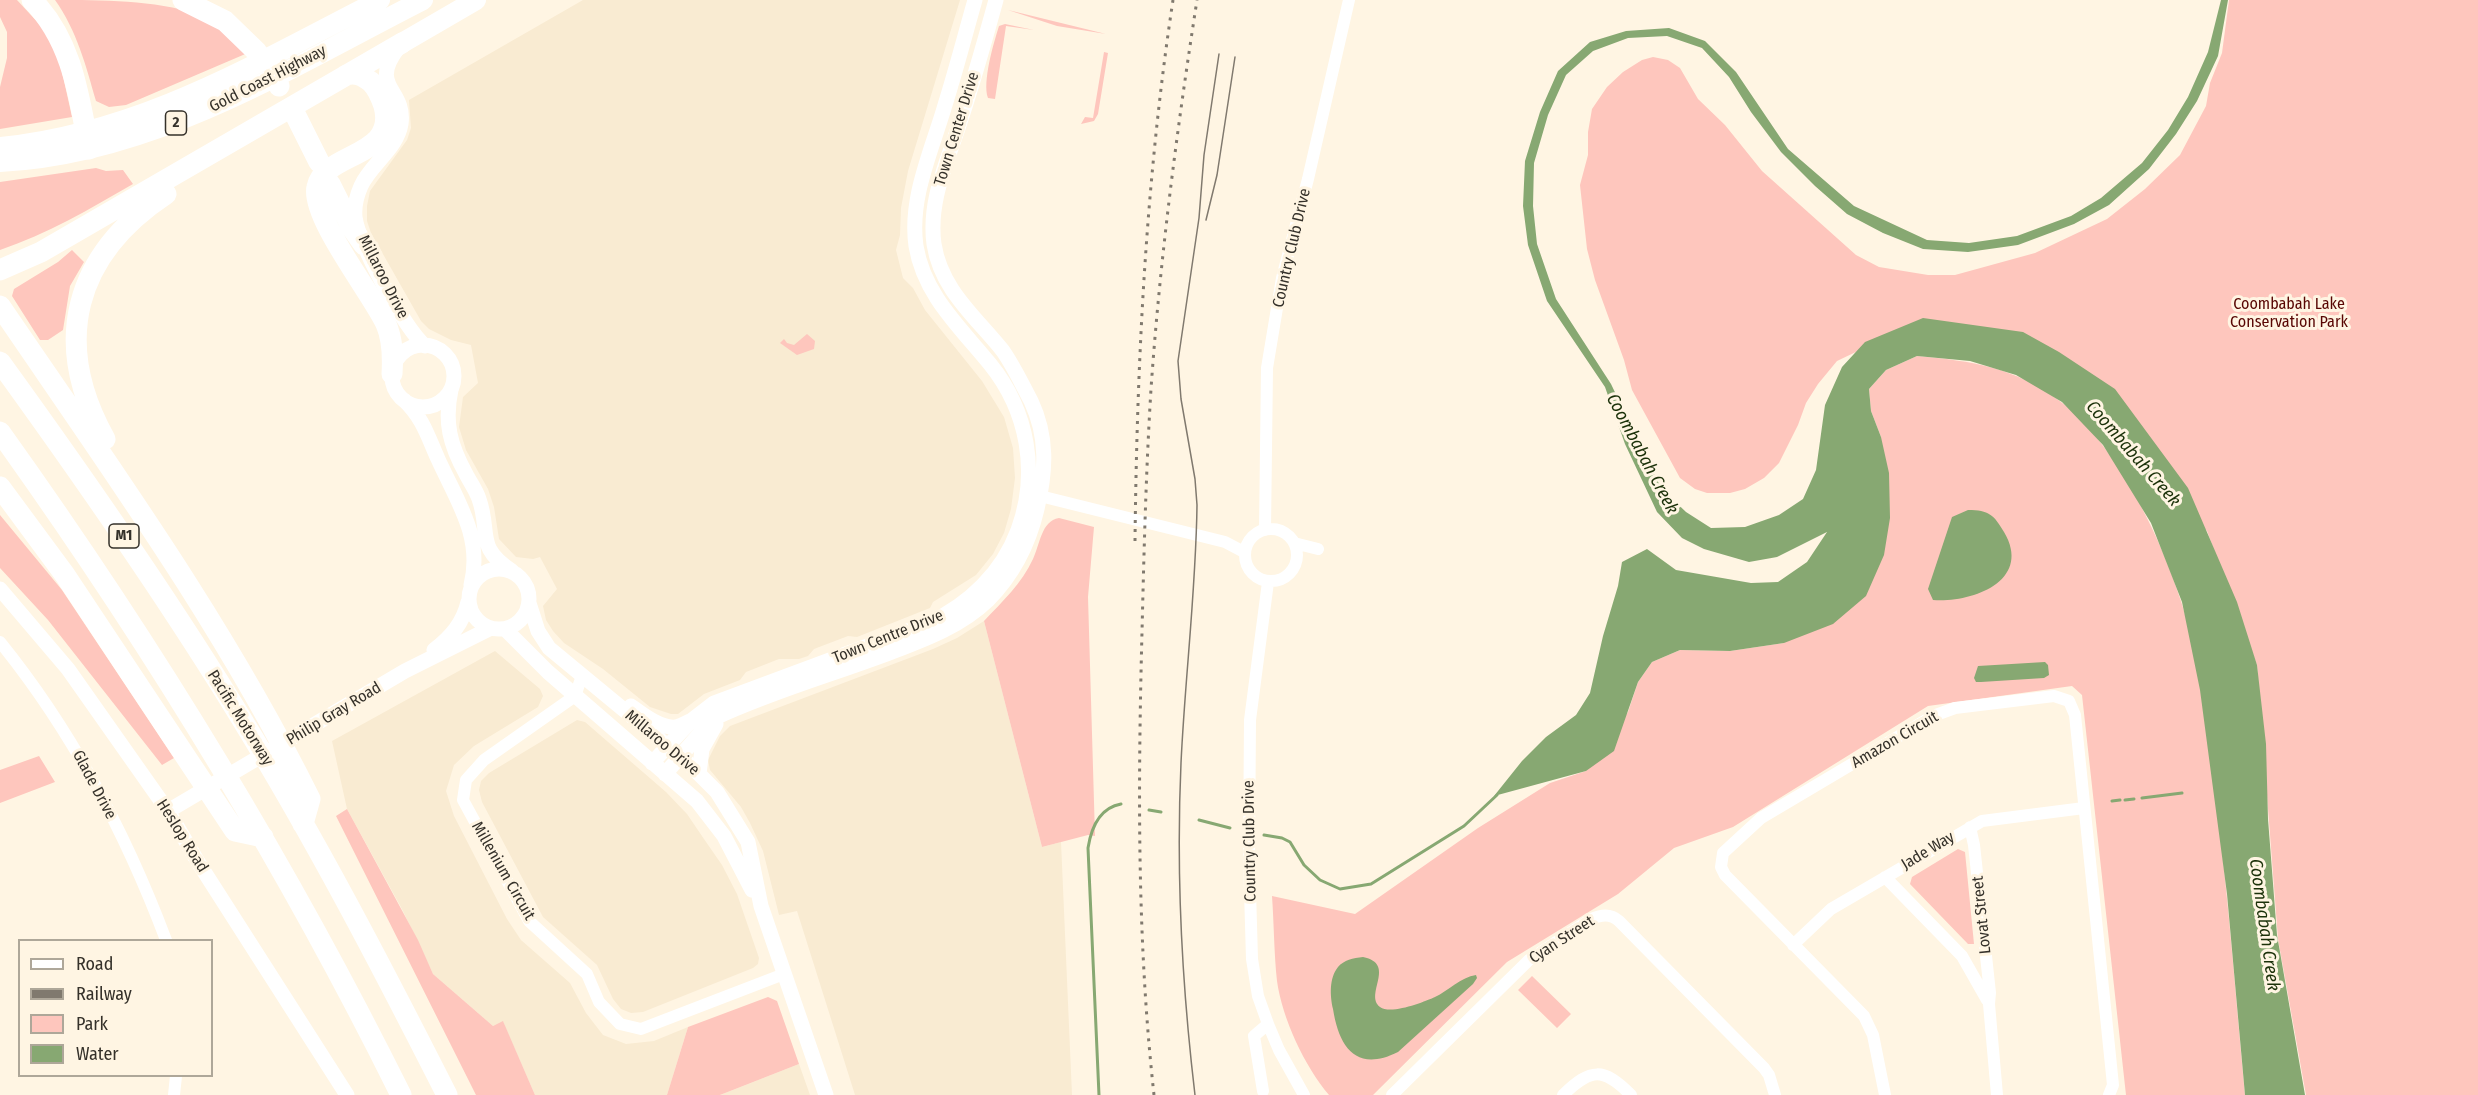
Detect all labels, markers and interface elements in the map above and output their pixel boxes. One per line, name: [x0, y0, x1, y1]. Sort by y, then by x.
street label: Gold Coast Highway: [206, 41, 330, 117]
street label: Town Center Drive: [931, 70, 983, 188]
road number: 2: [166, 111, 186, 135]
street label: Country Club Drive: [1269, 187, 1315, 309]
street label: Millaroo Drive: [354, 232, 412, 322]
park label: Coombabah Lake Conservation Park: [2230, 295, 2348, 333]
water label: Coombabah Creek: [1601, 390, 1683, 518]
water label: Coombabah Creek: [2081, 397, 2185, 511]
road number: M1: [109, 524, 139, 548]
street label: Town Centre Drive: [830, 606, 946, 668]
street label: Pacific Motorway: [203, 667, 277, 769]
street label: Philip Gray Road: [283, 678, 385, 750]
street label: Millaroo Drive: [621, 706, 703, 780]
street label: Amazon Circuit: [1848, 707, 1942, 773]
street label: Glade Drive: [68, 747, 120, 823]
street label: Country Club Drive: [1239, 780, 1261, 902]
street label: Heslop Road: [152, 796, 212, 876]
street label: Millenium Circuit: [467, 818, 539, 924]
street label: Jade Way: [1898, 828, 1958, 874]
water label: Coombabah Creek: [2244, 858, 2284, 992]
street label: Lovat Street: [1968, 875, 1996, 955]
street label: Cyan Street: [1526, 912, 1598, 968]
legend: [18, 939, 213, 1077]
text: Road: [76, 953, 113, 975]
text: Railway: [76, 983, 132, 1005]
text: Park: [76, 1013, 108, 1035]
text: Water: [76, 1043, 119, 1065]

